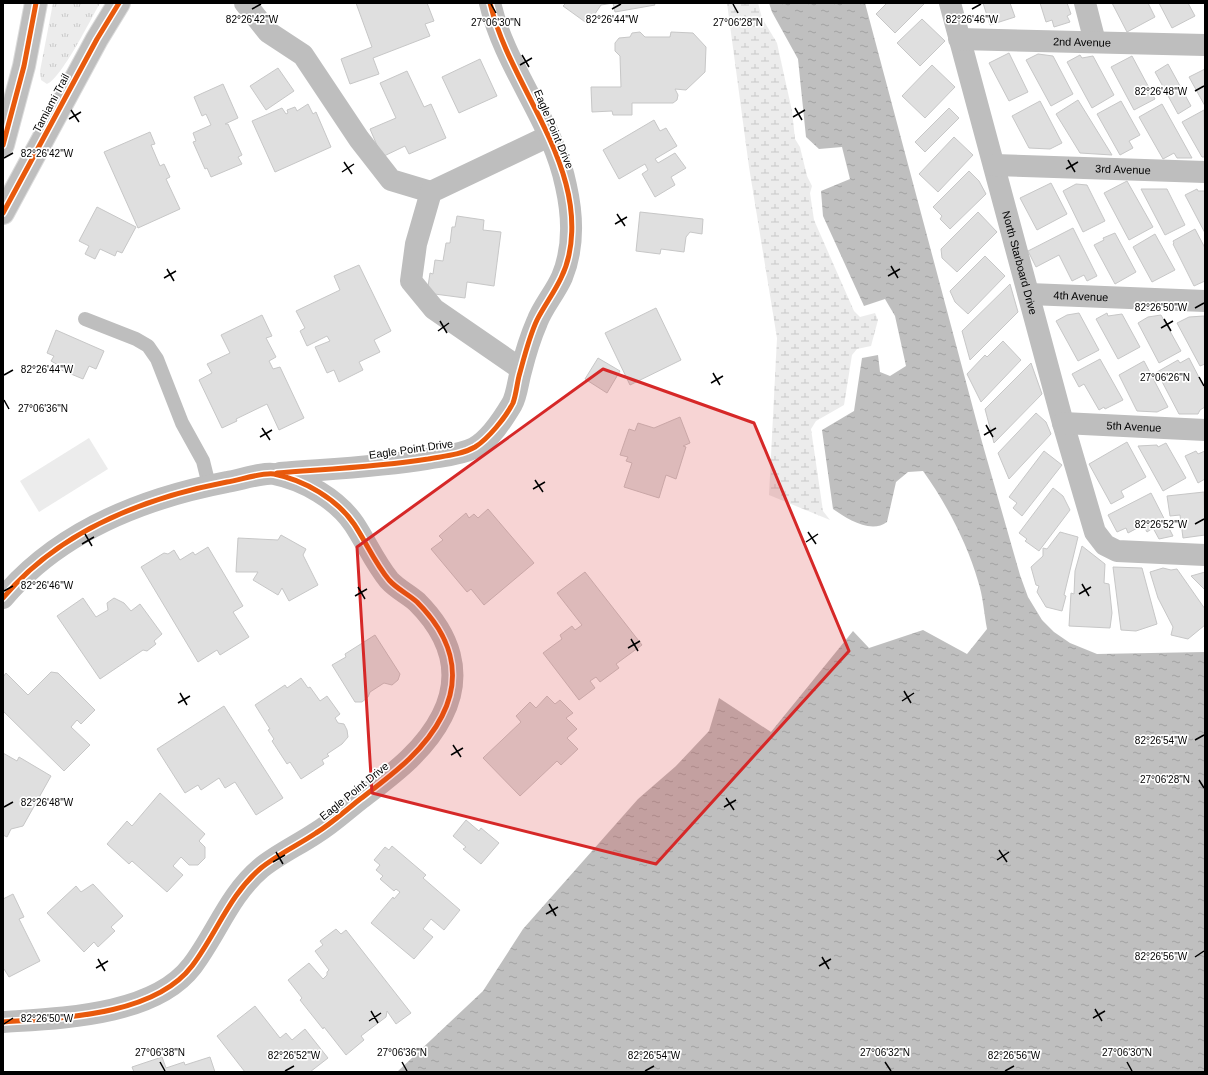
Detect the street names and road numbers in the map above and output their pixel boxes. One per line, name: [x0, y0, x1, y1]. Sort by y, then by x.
street label: 2nd Avenue: [1053, 35, 1111, 49]
street label: Tamiami Trail: [30, 72, 72, 134]
street label: Eagle Point Drive: [532, 88, 576, 170]
street label: 3rd Avenue: [1095, 162, 1151, 176]
street label: North Starboard Drive: [1000, 209, 1040, 316]
street label: 4th Avenue: [1053, 289, 1109, 303]
street label: 5th Avenue: [1106, 419, 1162, 434]
street label: Eagle Point Drive: [368, 437, 454, 461]
street label: Eagle Point Drive: [317, 760, 391, 822]

